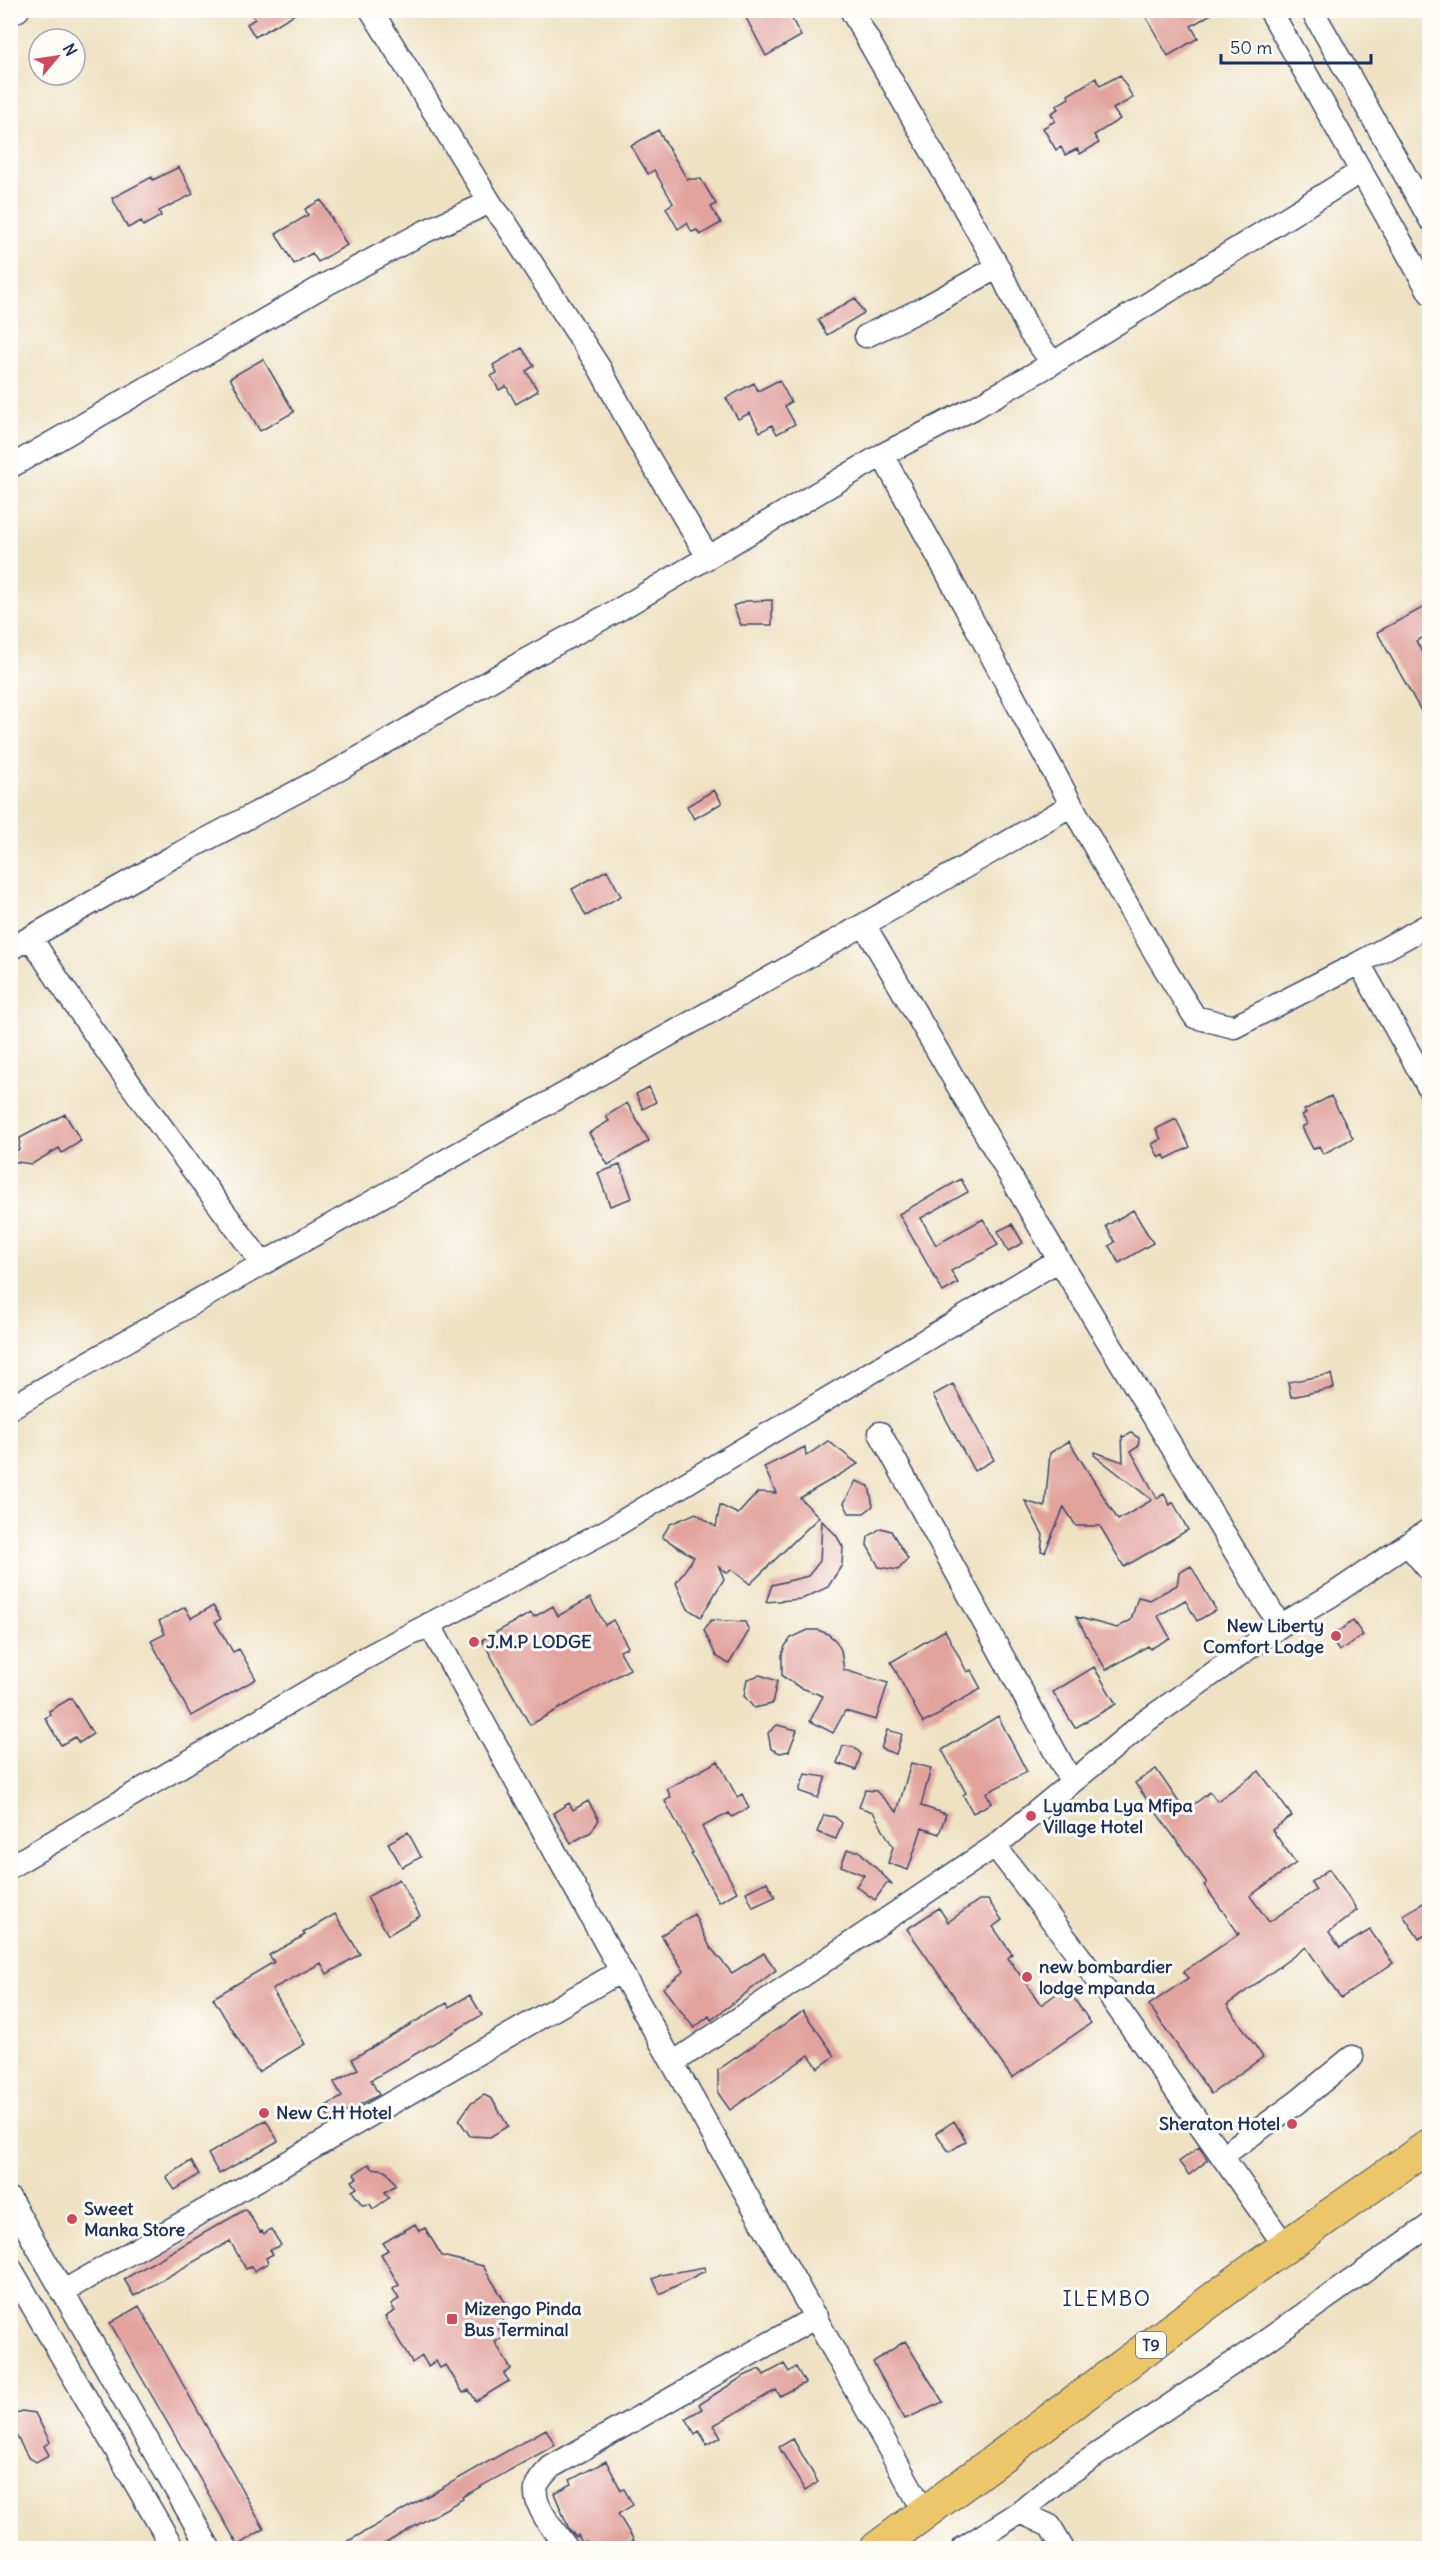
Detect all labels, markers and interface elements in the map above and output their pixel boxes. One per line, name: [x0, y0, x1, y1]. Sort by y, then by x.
north arrow: [27, 27, 87, 87]
scale bar: [1221, 27, 1371, 65]
text: 50 m: [1230, 36, 1272, 59]
text: N: [59, 40, 82, 59]
place label: New Liberty Comfort Lodge: [1203, 1614, 1324, 1658]
marker: New Liberty Comfort Lodge: [1329, 1629, 1343, 1643]
place label: J.M.P LODGE: [486, 1630, 592, 1653]
marker: J.M.P LODGE: [467, 1635, 481, 1649]
place label: Lyamba Lya Mfipa Village Hotel: [1043, 1794, 1193, 1838]
marker: Lyamba Lya Mfipa Village Hotel: [1024, 1809, 1038, 1823]
place label: new bombardier lodge mpanda: [1039, 1955, 1173, 1999]
marker: new bombardier lodge mpanda: [1020, 1970, 1034, 1984]
place label: New C.H Hotel: [276, 2101, 392, 2124]
marker: New C.H Hotel: [257, 2106, 271, 2120]
place label: Sheraton Hotel: [1159, 2112, 1280, 2135]
marker: Sheraton Hotel: [1285, 2117, 1299, 2131]
place label: Sweet Manka Store: [84, 2197, 185, 2241]
marker: Sweet Manka Store: [65, 2212, 79, 2226]
district label: ILEMBO: [1063, 2285, 1152, 2312]
place label: Mizengo Pinda Bus Terminal: [464, 2297, 582, 2341]
marker: Mizengo Pinda Bus Terminal: [445, 2312, 459, 2326]
road number: T9: [1136, 2332, 1166, 2358]

